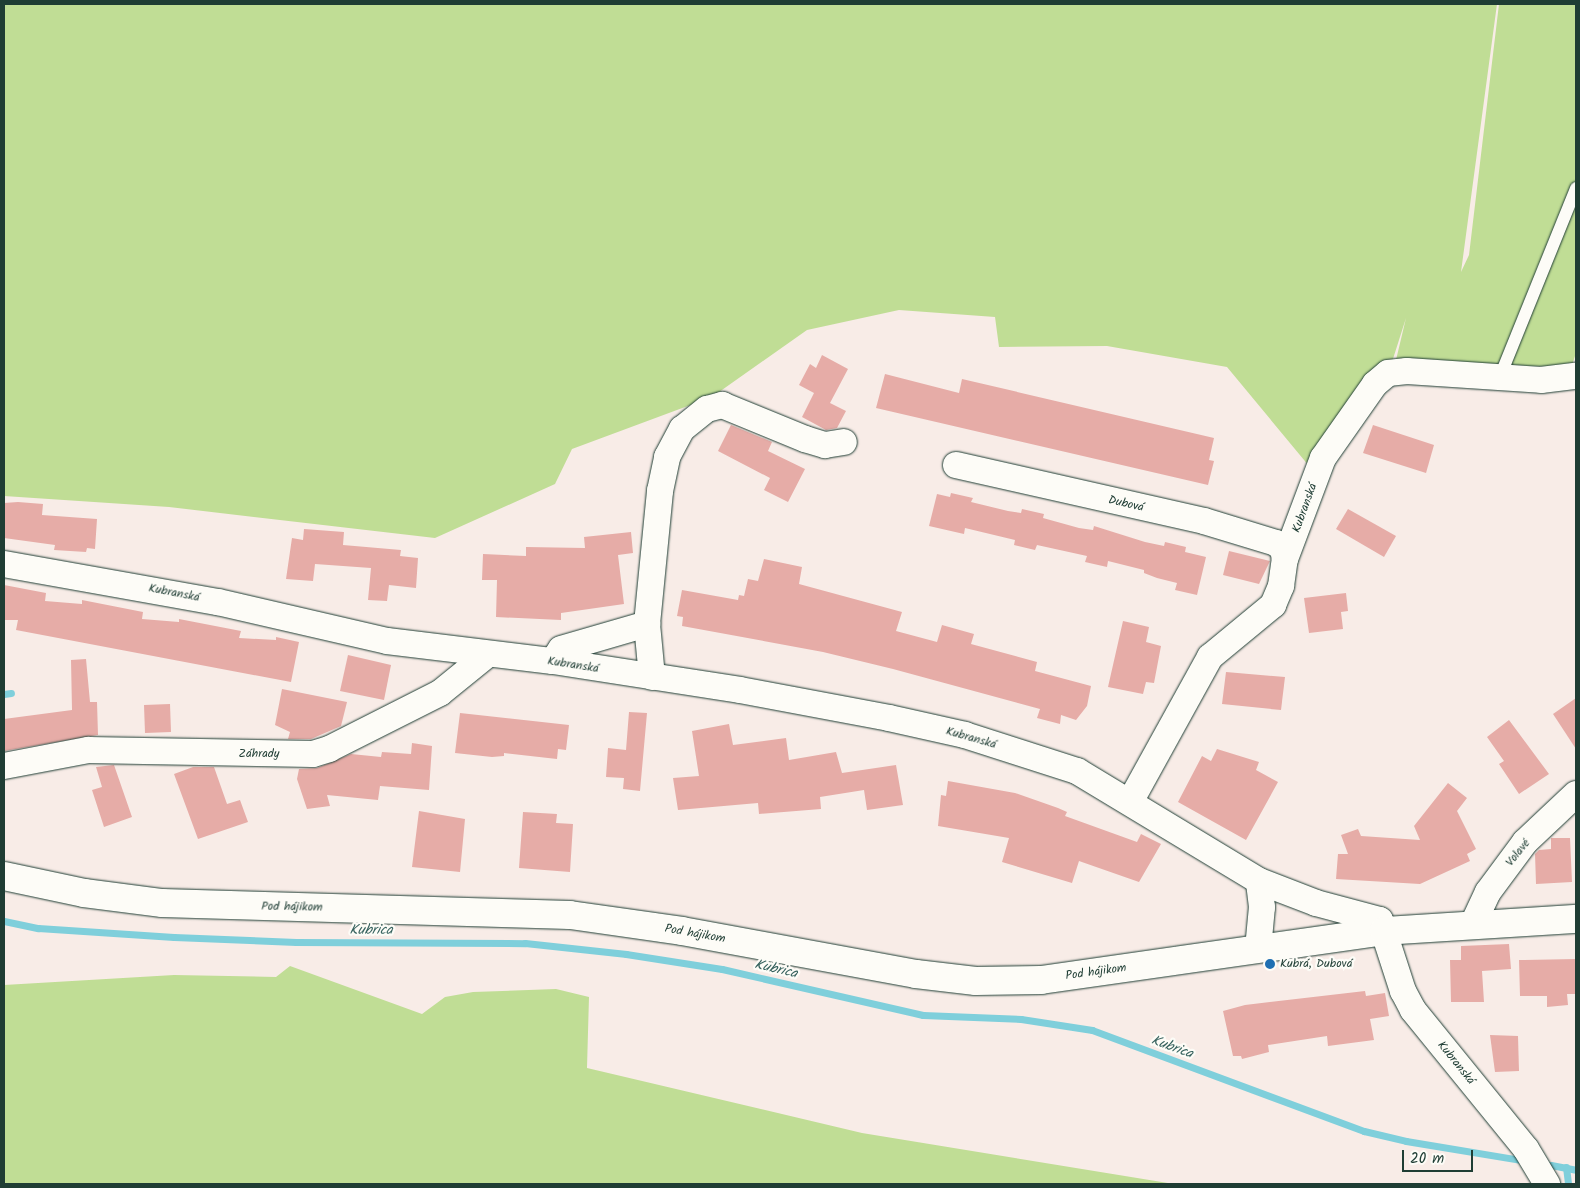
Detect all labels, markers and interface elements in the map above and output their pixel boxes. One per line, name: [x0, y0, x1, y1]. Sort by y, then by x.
street label: Kubranská: [1289, 481, 1321, 535]
street label: Dubová: [1107, 493, 1145, 515]
street label: Kubranská: [147, 581, 201, 605]
street label: Kubranská: [546, 654, 600, 676]
street label: Kubranská: [944, 724, 998, 752]
street label: Záhrady: [239, 747, 279, 761]
street label: Volavé: [1503, 837, 1533, 869]
street label: Pod hájikom: [261, 899, 323, 915]
water label: Kubrica: [349, 922, 393, 938]
street label: Pod hájikom: [664, 922, 726, 946]
water label: Kubrica: [753, 956, 799, 982]
place label: Kubrá, Dubová: [1280, 957, 1352, 971]
marker: Kubrá, Dubová: [1264, 958, 1276, 970]
street label: Pod hájikom: [1065, 961, 1127, 983]
water label: Kubrica: [1149, 1032, 1195, 1062]
street label: Kubranská: [1434, 1038, 1478, 1088]
scale bar: [1405, 1140, 1476, 1172]
text: 20 m: [1410, 1147, 1444, 1171]

